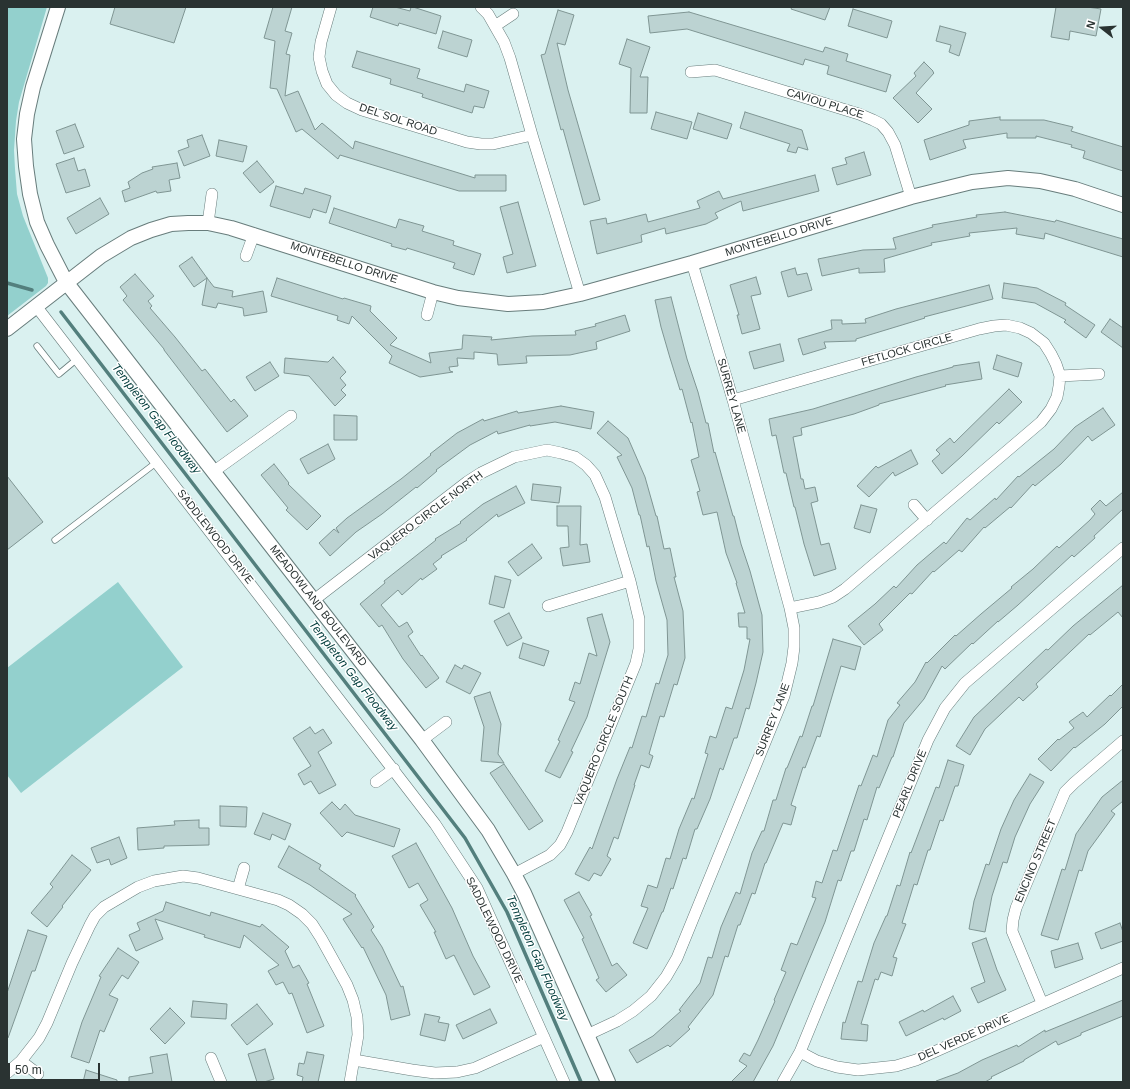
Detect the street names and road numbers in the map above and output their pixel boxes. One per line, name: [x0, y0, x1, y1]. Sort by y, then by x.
street label: CAVIOU PLACE: [785, 86, 865, 122]
street label: DEL SOL ROAD: [357, 101, 439, 139]
street label: MONTEBELLO DRIVE: [724, 214, 834, 260]
street label: MONTEBELLO DRIVE: [289, 239, 399, 287]
street label: FETLOCK CIRCLE: [860, 331, 954, 369]
street label: SURREY LANE: [714, 357, 748, 435]
street label: VAQUERO CIRCLE NORTH: [366, 469, 486, 563]
street label: SADDLEWOOD DRIVE: [174, 487, 256, 587]
street label: MEADOWLAND BOULEVARD: [267, 543, 369, 669]
street label: VAQUERO CIRCLE SOUTH: [572, 674, 636, 808]
street label: SURREY LANE: [753, 681, 793, 759]
street label: PEARL DRIVE: [890, 748, 930, 820]
street label: ENCINO STREET: [1012, 817, 1060, 905]
street label: SADDLEWOOD DRIVE: [463, 875, 525, 985]
street label: DEL VERDE DRIVE: [916, 1012, 1012, 1064]

